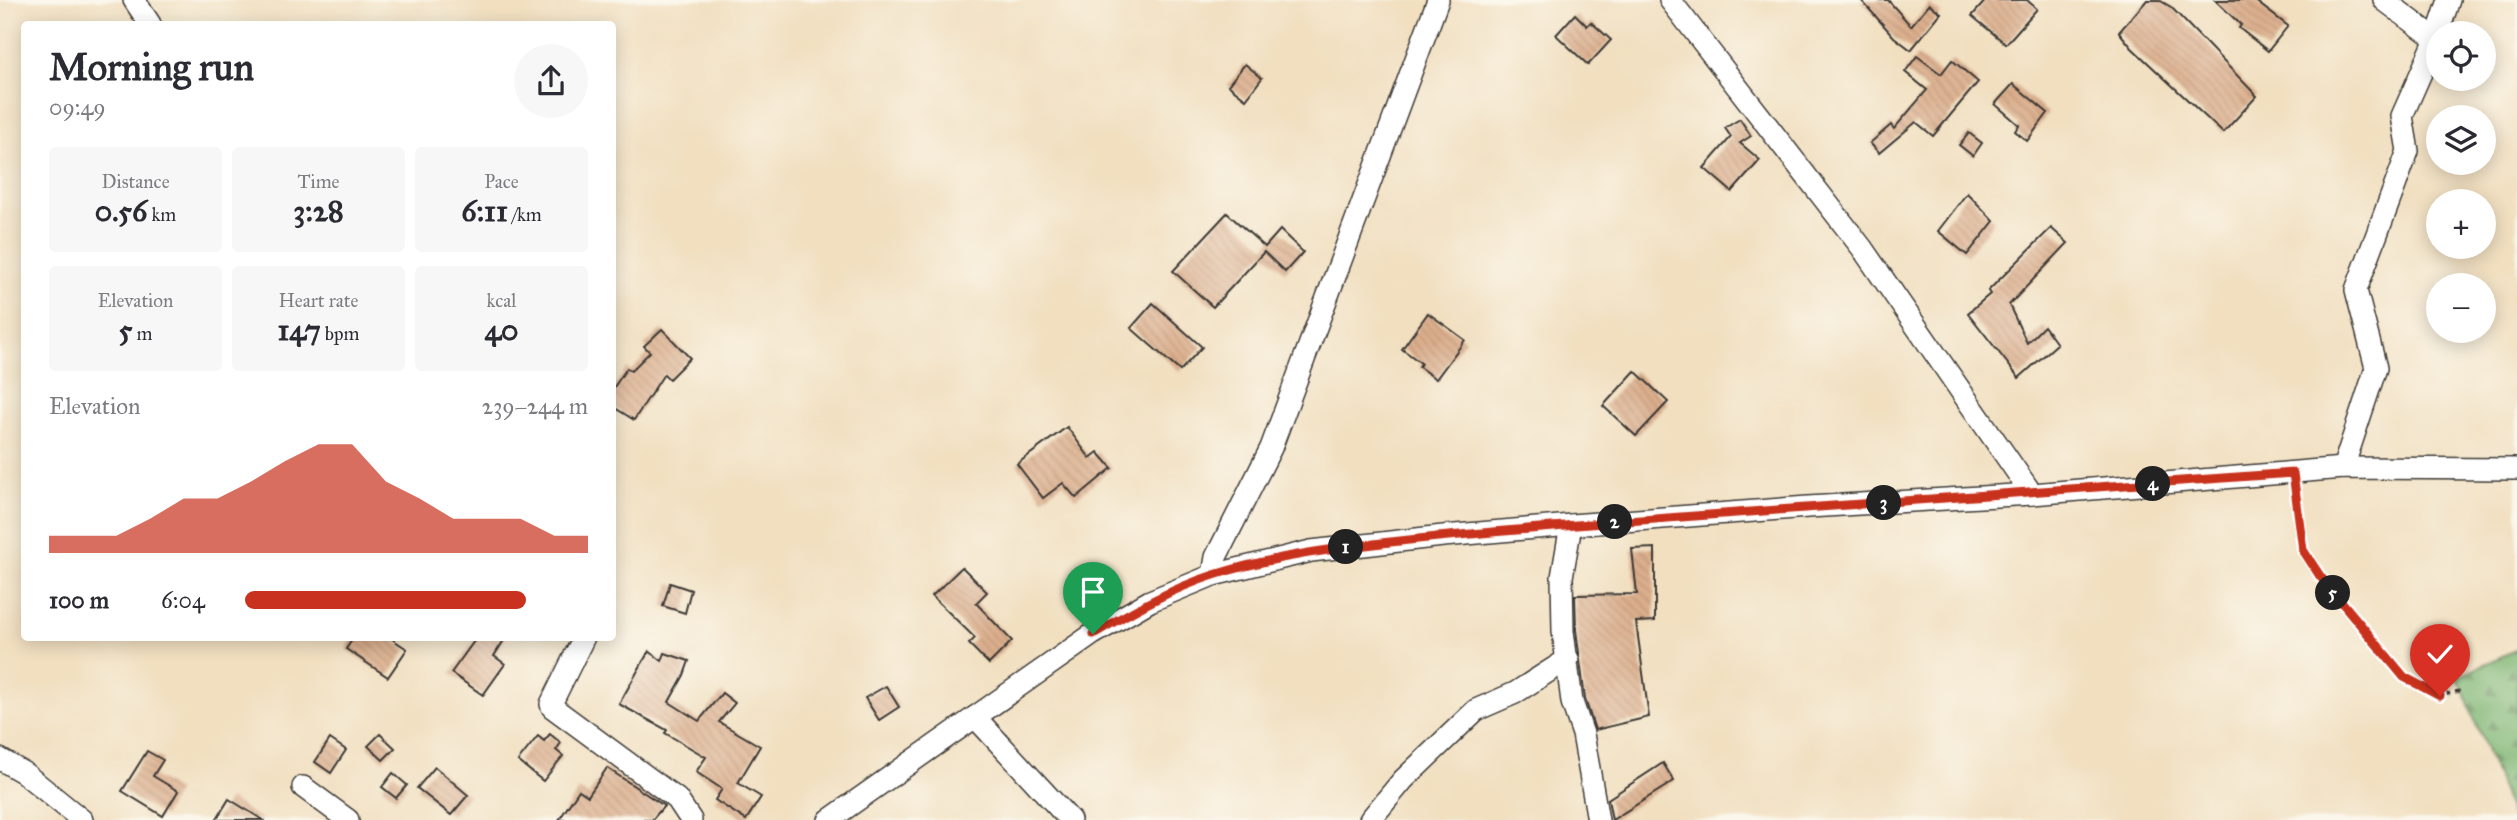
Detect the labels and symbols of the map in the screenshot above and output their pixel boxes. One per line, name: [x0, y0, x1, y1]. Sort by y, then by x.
pin: 4: [2136, 466, 2170, 502]
pin: 3: [1867, 486, 1902, 520]
pin: 2: [1598, 504, 1632, 540]
pin: 1: [1328, 530, 1364, 564]
pin: [1063, 562, 1123, 634]
pin: 5: [2316, 576, 2350, 610]
pin: [2410, 624, 2470, 696]

